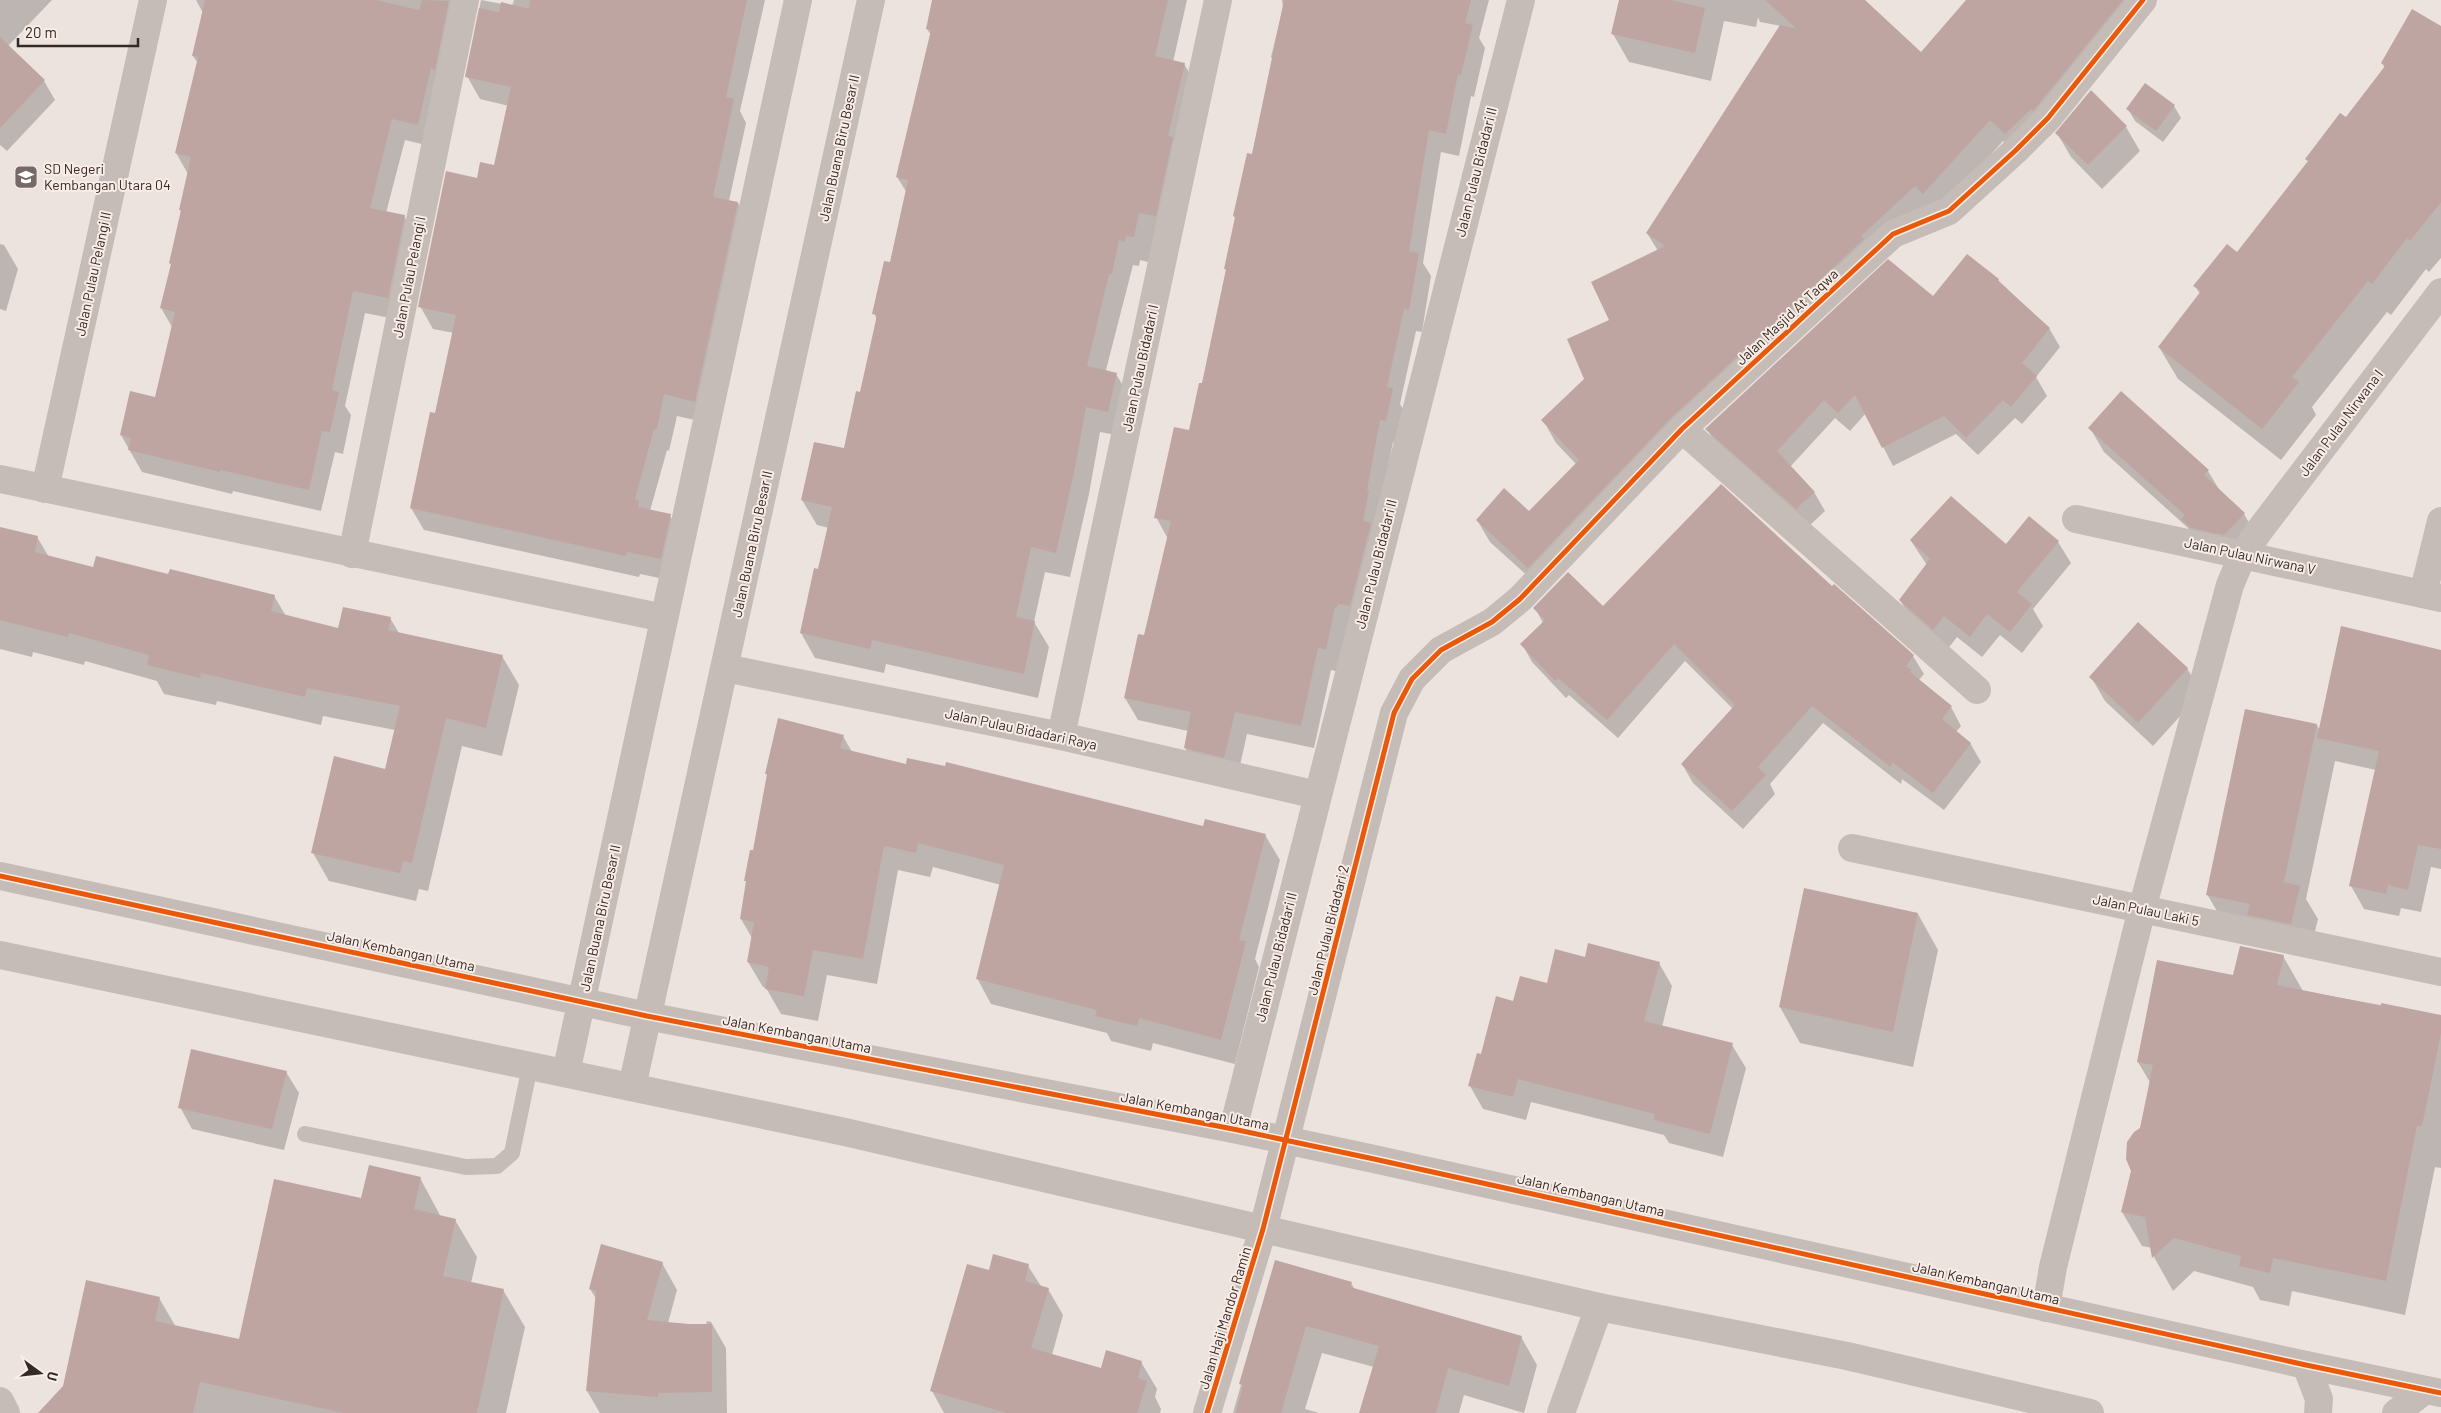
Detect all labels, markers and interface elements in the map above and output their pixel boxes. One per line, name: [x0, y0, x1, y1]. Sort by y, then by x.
scale bar: [18, 15, 138, 47]
text: 20 m: [25, 23, 57, 41]
street label: Jalan Buana Biru Besar II: [815, 73, 862, 223]
street label: Jalan Pulau Bidadari II: [1451, 105, 1500, 239]
place label: SD Negeri Kembangan Utara 04: [44, 160, 171, 193]
school or university icon: SD Negeri Kembangan Utara 04: [13, 164, 39, 190]
street label: Jalan Pulau Pelangi II: [71, 210, 114, 338]
street label: Jalan Pulau Pelangi I: [388, 215, 429, 339]
street label: Jalan Masjid At Taqwa: [1732, 265, 1841, 368]
street label: Jalan Pulau Bidadari I: [1118, 303, 1161, 433]
street label: Jalan Pulau Nirwana I: [2295, 366, 2386, 479]
street label: Jalan Buana Biru Besar II: [728, 469, 775, 619]
street label: Jalan Pulau Bidadari II: [1351, 497, 1400, 631]
street label: Jalan Pulau Nirwana V: [2183, 533, 2317, 578]
street label: Jalan Pulau Bidadari Raya: [944, 704, 1099, 753]
street label: Jalan Buana Biru Besar II: [576, 843, 623, 993]
street label: Jalan Pulau Bidadari 2: [1303, 863, 1352, 997]
street label: Jalan Pulau Bidadari II: [1251, 890, 1300, 1024]
street label: Jalan Pulau Laki 5: [2091, 890, 2201, 929]
street label: Jalan Kembangan Utama: [326, 927, 477, 974]
street label: Jalan Kembangan Utama: [721, 1011, 873, 1056]
street label: Jalan Kembangan Utama: [1119, 1088, 1271, 1133]
street label: Jalan Kembangan Utama: [1516, 1169, 1666, 1220]
street label: Jalan Haji Mandor Ramin: [1195, 1244, 1254, 1391]
street label: Jalan Kembangan Utama: [1911, 1257, 2061, 1308]
north arrow: [15, 1348, 65, 1398]
text: U: [44, 1370, 62, 1383]

